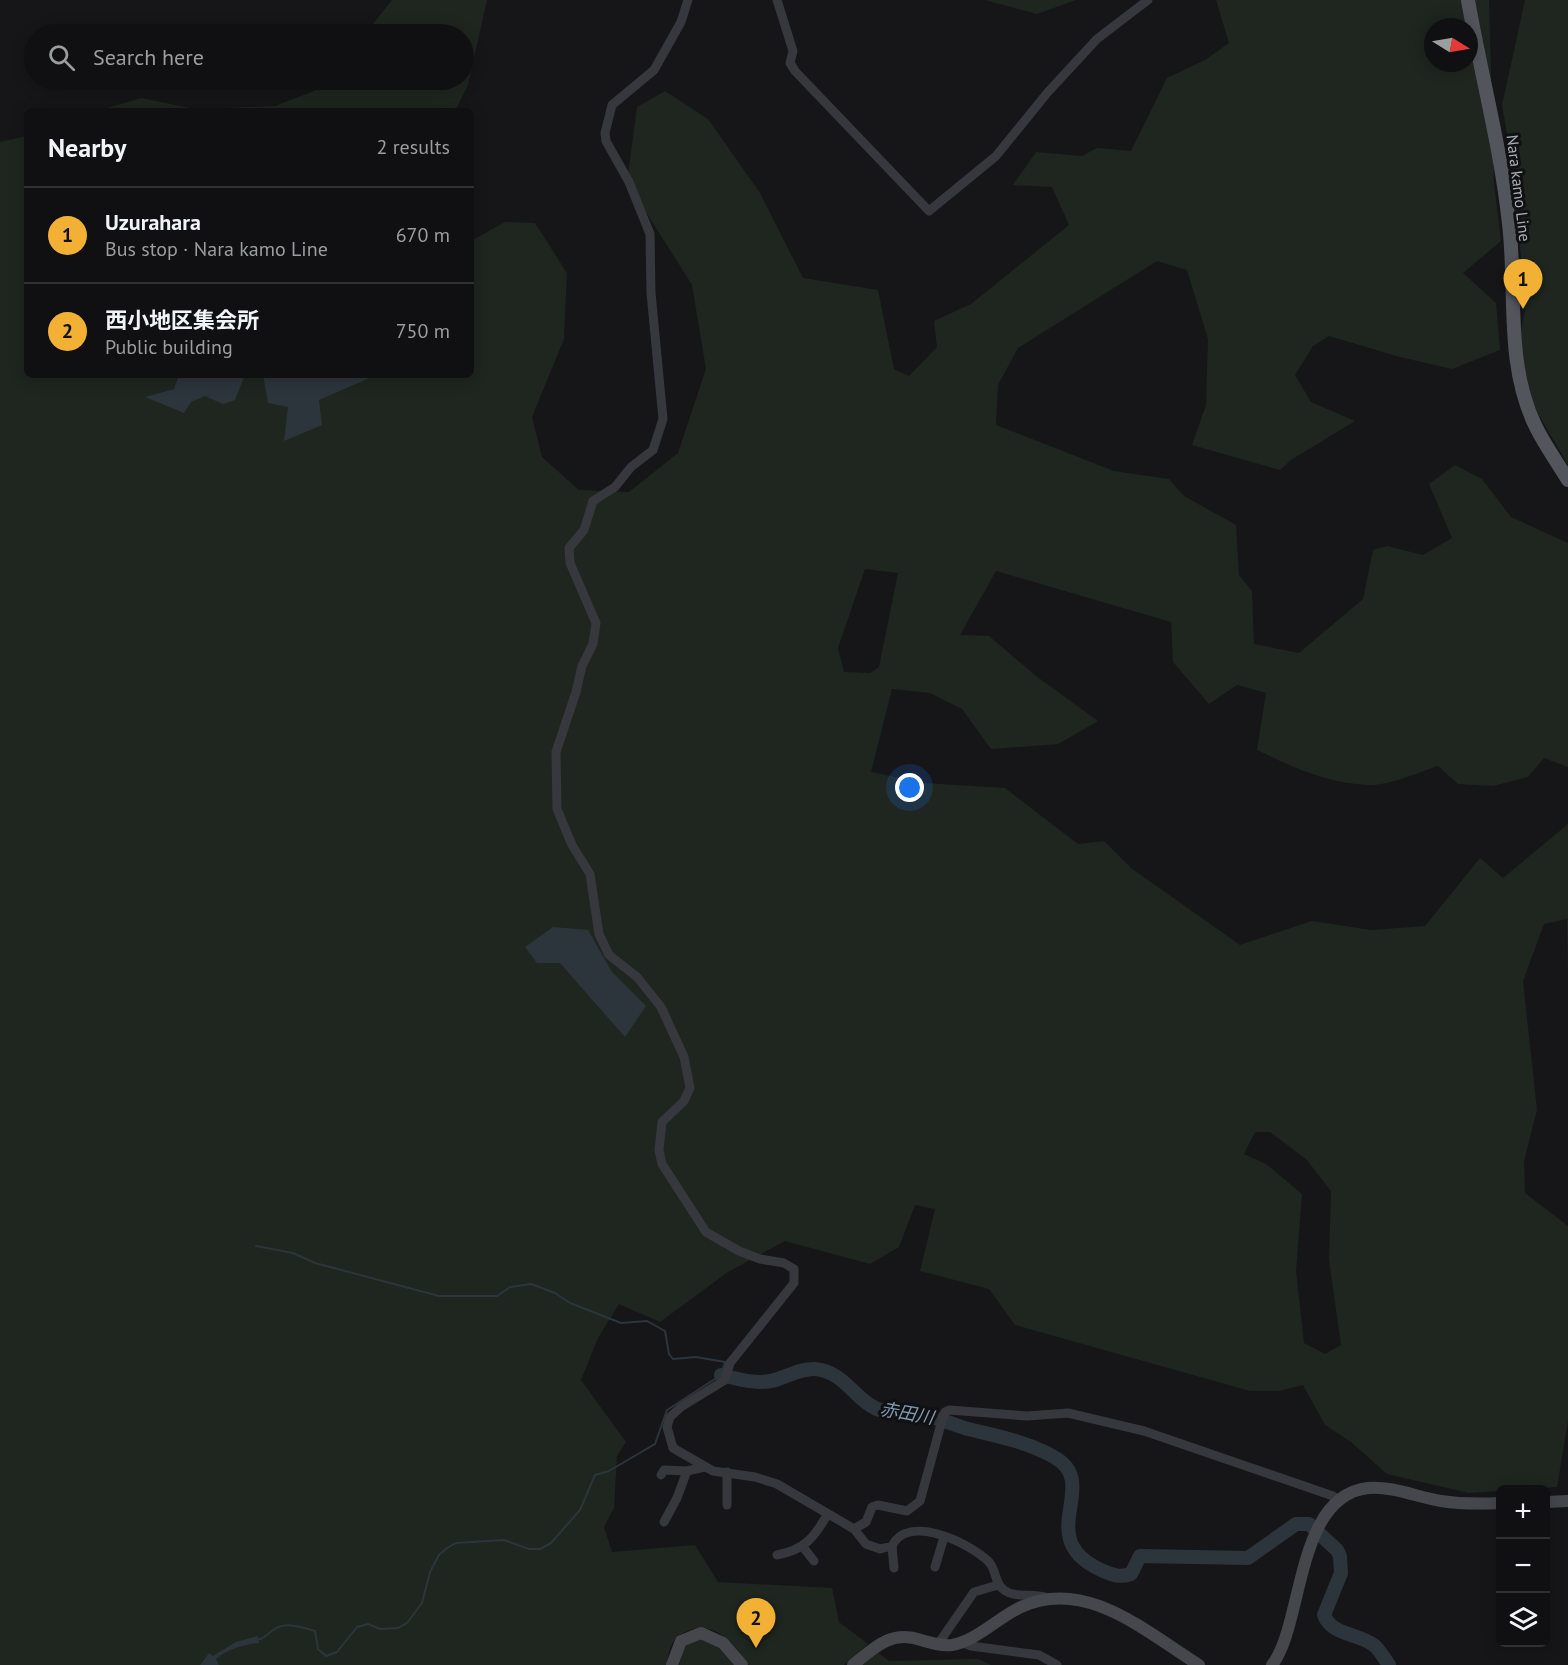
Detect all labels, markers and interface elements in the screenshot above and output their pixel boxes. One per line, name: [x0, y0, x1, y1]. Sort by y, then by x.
north arrow: [1424, 18, 1478, 72]
search box: [24, 24, 474, 90]
icon: search: [45, 41, 78, 74]
text: Search here: [93, 43, 204, 71]
text: Nearby: [48, 131, 126, 164]
text: 2 results: [377, 134, 450, 160]
street label: Nara kamo Line: [1503, 134, 1535, 242]
text: Uzurahara: [105, 208, 201, 236]
text: 1: [62, 222, 73, 248]
text: 670 m: [396, 222, 450, 248]
text: Bus stop · Nara kamo Line: [105, 236, 328, 262]
pin: 1: [1504, 260, 1543, 309]
text: 西小地区集会所: [105, 306, 259, 334]
text: 2: [62, 318, 73, 344]
text: 750 m: [396, 318, 450, 344]
text: Public building: [105, 334, 233, 360]
your location: [895, 773, 924, 802]
water label: 赤田川: [878, 1397, 938, 1429]
map controls: [1496, 1485, 1550, 1647]
button: +: [1496, 1485, 1550, 1539]
button: −: [1496, 1539, 1550, 1593]
button: layers: [1496, 1593, 1550, 1647]
pin: 2: [736, 1598, 776, 1648]

